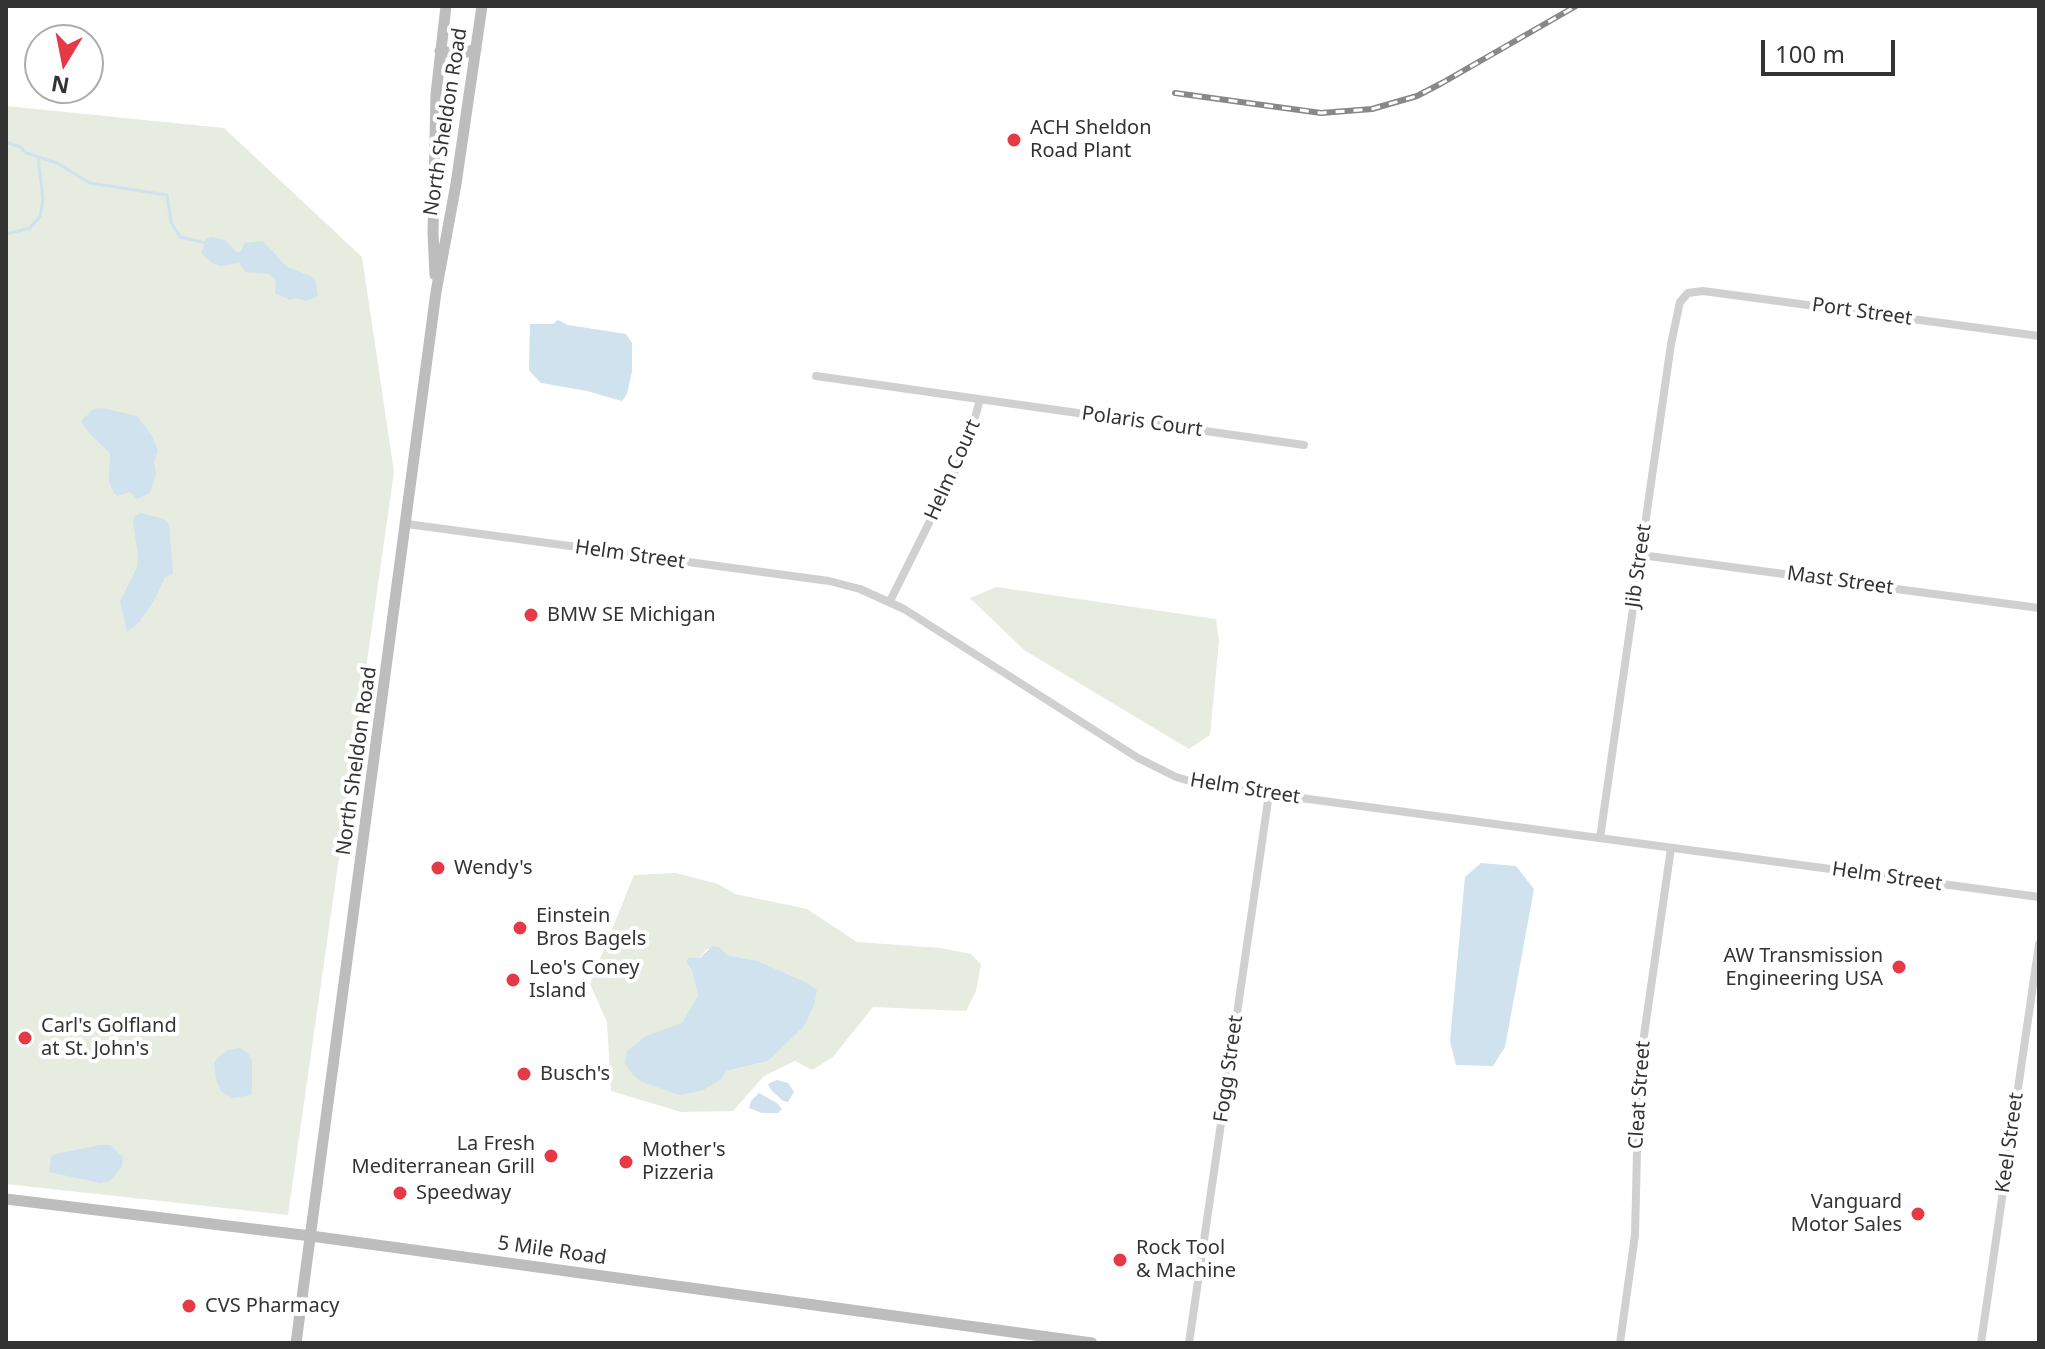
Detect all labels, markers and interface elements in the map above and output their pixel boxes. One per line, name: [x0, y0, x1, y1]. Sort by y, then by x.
north arrow: [24, 24, 104, 104]
scale bar: [1765, 24, 1899, 74]
street label: North Sheldon Road: [419, 26, 473, 218]
text: 100 m: [1775, 37, 1845, 70]
text: N: [49, 69, 72, 102]
place label: ACH Sheldon Road Plant: [1030, 116, 1152, 163]
marker: ACH Sheldon Road Plant: [1005, 131, 1023, 149]
street label: Port Street: [1810, 293, 1914, 331]
street label: Polaris Court: [1080, 402, 1204, 442]
street label: Helm Court: [920, 416, 986, 524]
street label: Jib Street: [1621, 523, 1657, 609]
street label: Helm Street: [573, 535, 687, 575]
street label: Mast Street: [1785, 562, 1895, 600]
place label: BMW SE Michigan: [547, 603, 716, 627]
marker: BMW SE Michigan: [522, 606, 540, 624]
street label: North Sheldon Road: [332, 665, 382, 857]
street label: Helm Street: [1188, 768, 1302, 810]
place label: Wendy's: [454, 856, 533, 880]
street label: Helm Street: [1830, 857, 1944, 897]
marker: Wendy's: [429, 859, 447, 877]
place label: Einstein Bros Bagels: [536, 904, 646, 951]
marker: Einstein Bros Bagels: [511, 919, 529, 937]
place label: AW Transmission Engineering USA: [1723, 944, 1883, 991]
place label: Leo's Coney Island: [529, 956, 640, 1003]
marker: AW Transmission Engineering USA: [1890, 958, 1908, 976]
marker: Leo's Coney Island: [504, 971, 522, 989]
place label: Carl's Golfland at St. John's: [41, 1014, 177, 1061]
street label: Fogg Street: [1210, 1014, 1248, 1124]
marker: Carl's Golfland at St. John's: [16, 1029, 34, 1047]
street label: Cleat Street: [1624, 1040, 1656, 1150]
place label: Busch's: [540, 1062, 610, 1086]
marker: Busch's: [515, 1065, 533, 1083]
street label: Keel Street: [1991, 1091, 2029, 1195]
place label: La Fresh Mediterranean Grill: [352, 1132, 535, 1179]
place label: Mother's Pizzeria: [642, 1138, 726, 1185]
marker: La Fresh Mediterranean Grill: [542, 1147, 560, 1165]
marker: Mother's Pizzeria: [617, 1153, 635, 1171]
place label: Speedway: [416, 1181, 511, 1205]
marker: Speedway: [391, 1184, 409, 1202]
place label: Vanguard Motor Sales: [1791, 1190, 1902, 1237]
marker: Vanguard Motor Sales: [1909, 1205, 1927, 1223]
street label: 5 Mile Road: [496, 1231, 608, 1271]
place label: Rock Tool & Machine: [1136, 1236, 1236, 1283]
marker: Rock Tool & Machine: [1111, 1251, 1129, 1269]
place label: CVS Pharmacy: [205, 1294, 339, 1318]
marker: CVS Pharmacy: [180, 1297, 198, 1315]

